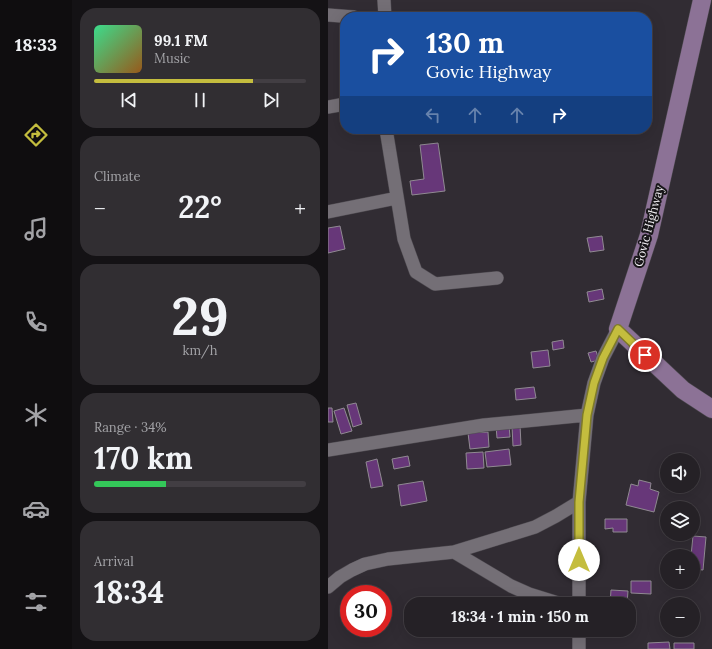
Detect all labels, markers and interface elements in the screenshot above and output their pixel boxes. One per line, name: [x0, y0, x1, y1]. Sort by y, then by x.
text: 130 m: [426, 25, 504, 61]
icon: right: [360, 28, 412, 80]
text: 99.1 FM: [154, 31, 208, 50]
text: 18:33: [15, 33, 57, 56]
text: Music: [154, 50, 190, 67]
text: Govic Highway: [426, 60, 552, 83]
icon: previous: [118, 89, 140, 111]
icon: pause: [189, 89, 211, 111]
icon: next: [260, 89, 282, 111]
icon: left: [422, 104, 444, 126]
icon: ahead: [464, 104, 486, 126]
icon: ahead: [506, 104, 528, 126]
icon: right: [548, 104, 570, 126]
icon: directions: [22, 121, 50, 149]
text: Climate: [94, 168, 141, 185]
street label: Govic Highway: [630, 183, 667, 268]
text: 22°: [178, 188, 222, 226]
text: −: [94, 194, 106, 222]
text: +: [294, 194, 306, 222]
icon: music: [22, 215, 50, 243]
text: 29: [171, 283, 229, 349]
icon: phone: [22, 308, 50, 336]
pin: [628, 338, 662, 372]
text: km/h: [182, 342, 218, 359]
icon: arrive: [634, 344, 656, 366]
icon: climate: [22, 401, 50, 429]
text: Range · 34%: [94, 419, 167, 436]
text: 170 km: [94, 439, 193, 477]
map controls: [660, 453, 700, 637]
button: sound: [660, 453, 700, 493]
icon: car: [22, 495, 50, 523]
button: layers: [660, 501, 700, 541]
position arrow: [558, 539, 600, 581]
button: +: [660, 549, 700, 589]
text: Arrival: [94, 553, 134, 570]
text: 18:34: [94, 573, 164, 611]
speed limit sign: 30: [340, 585, 392, 637]
icon: filters: [22, 588, 50, 616]
button: −: [660, 597, 700, 637]
text: 18:34 · 1 min · 150 m: [451, 607, 589, 626]

